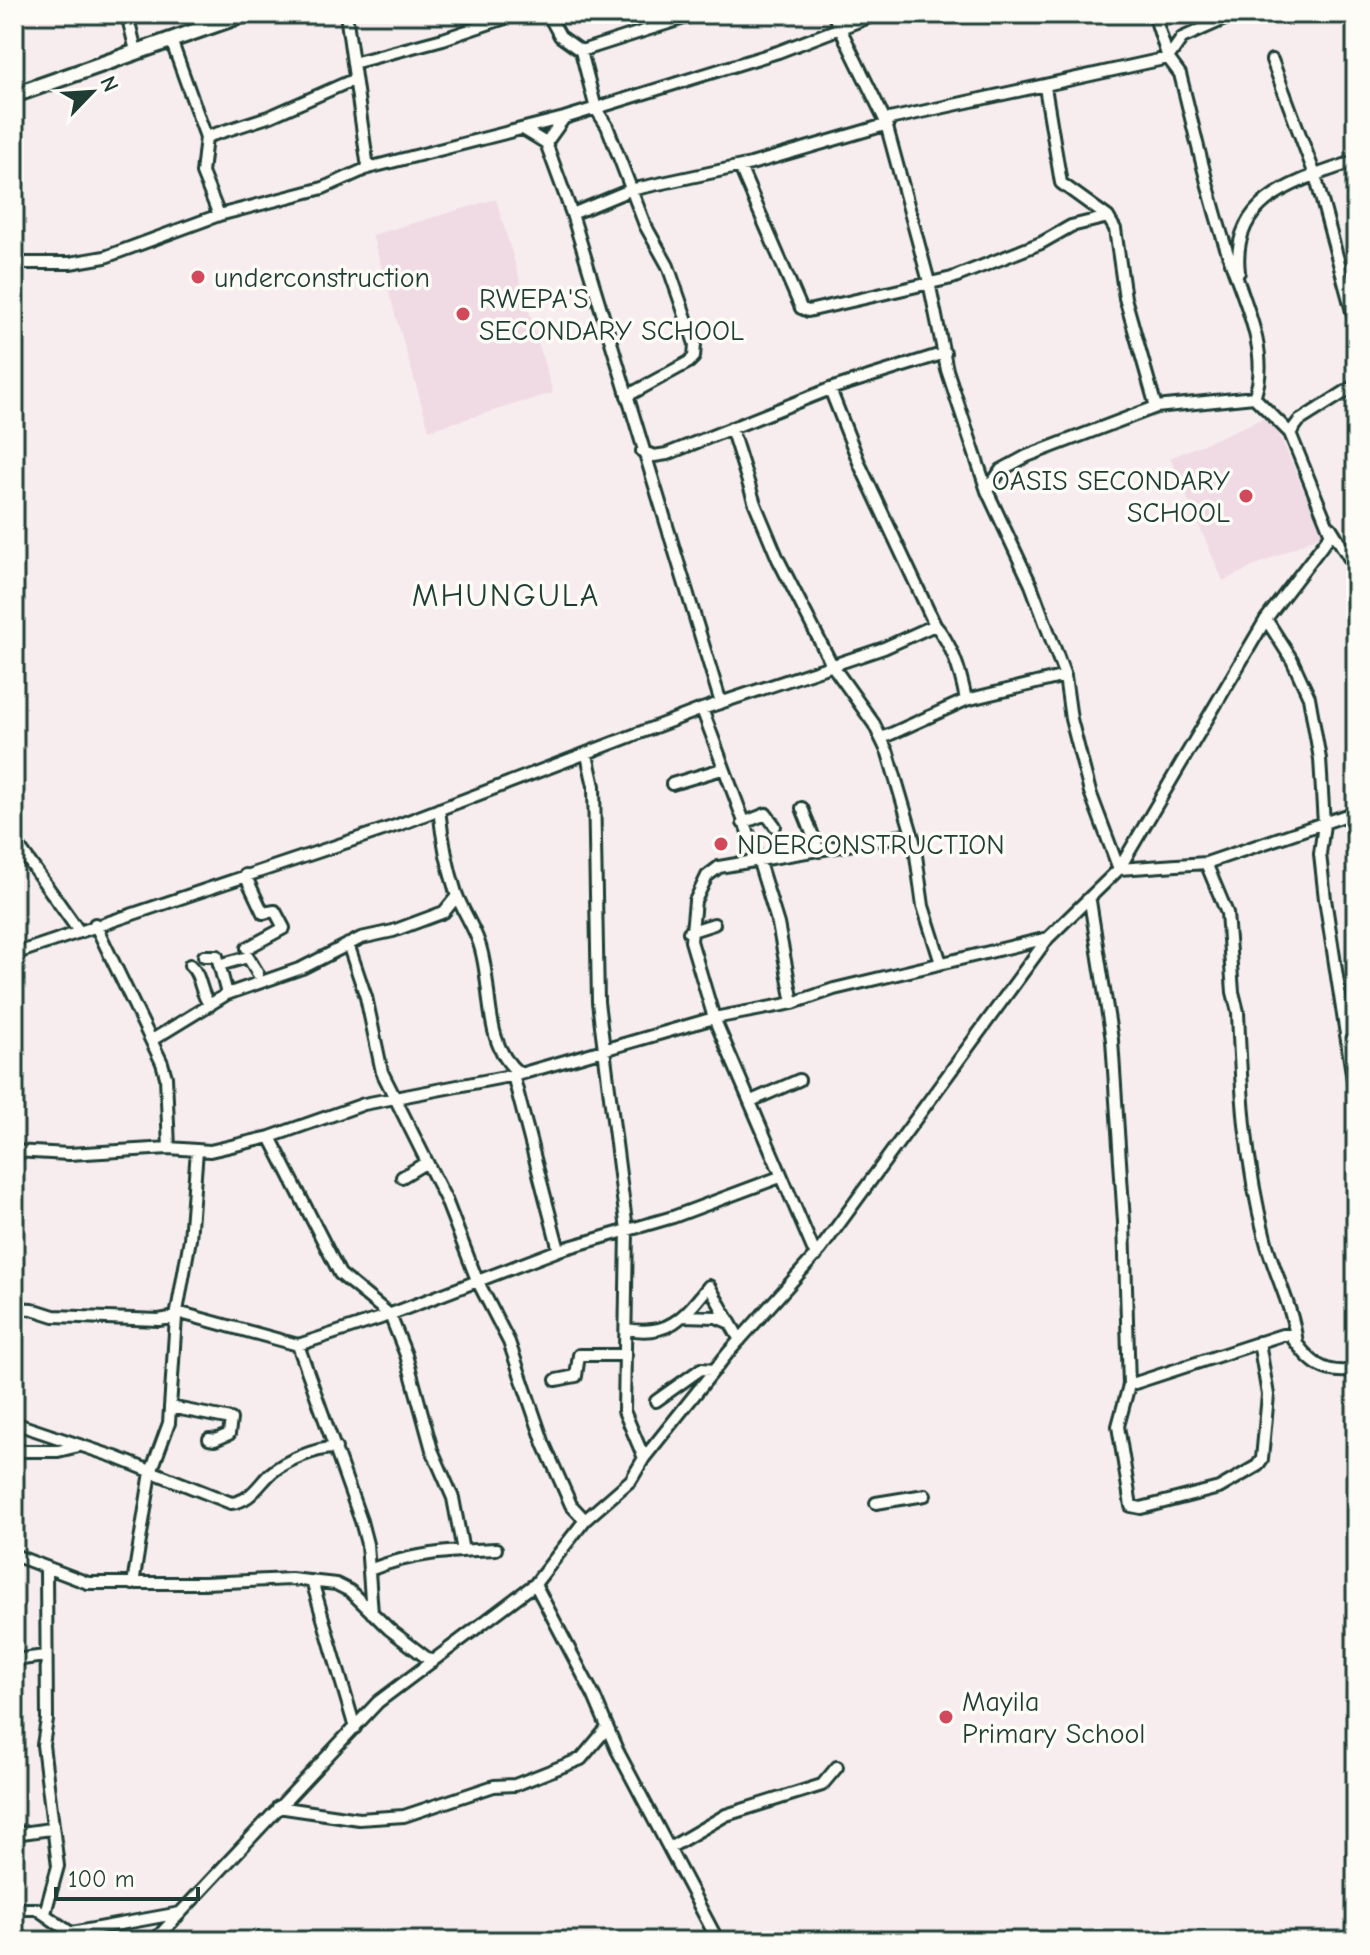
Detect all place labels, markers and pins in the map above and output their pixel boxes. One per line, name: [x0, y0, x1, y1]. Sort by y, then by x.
place label: underconstruction: [214, 262, 430, 294]
marker: underconstruction: [189, 268, 207, 286]
place label: RWEPA'S SECONDARY SCHOOL: [479, 283, 744, 347]
marker: RWEPA'S SECONDARY SCHOOL: [454, 305, 472, 323]
place label: OASIS SECONDARY SCHOOL: [992, 465, 1230, 529]
marker: OASIS SECONDARY SCHOOL: [1237, 487, 1255, 505]
place label: NDERCONSTRUCTION: [737, 829, 1005, 861]
marker: NDERCONSTRUCTION: [712, 835, 730, 853]
place label: Mayila Primary School: [962, 1686, 1145, 1750]
marker: Mayila Primary School: [937, 1708, 955, 1726]

